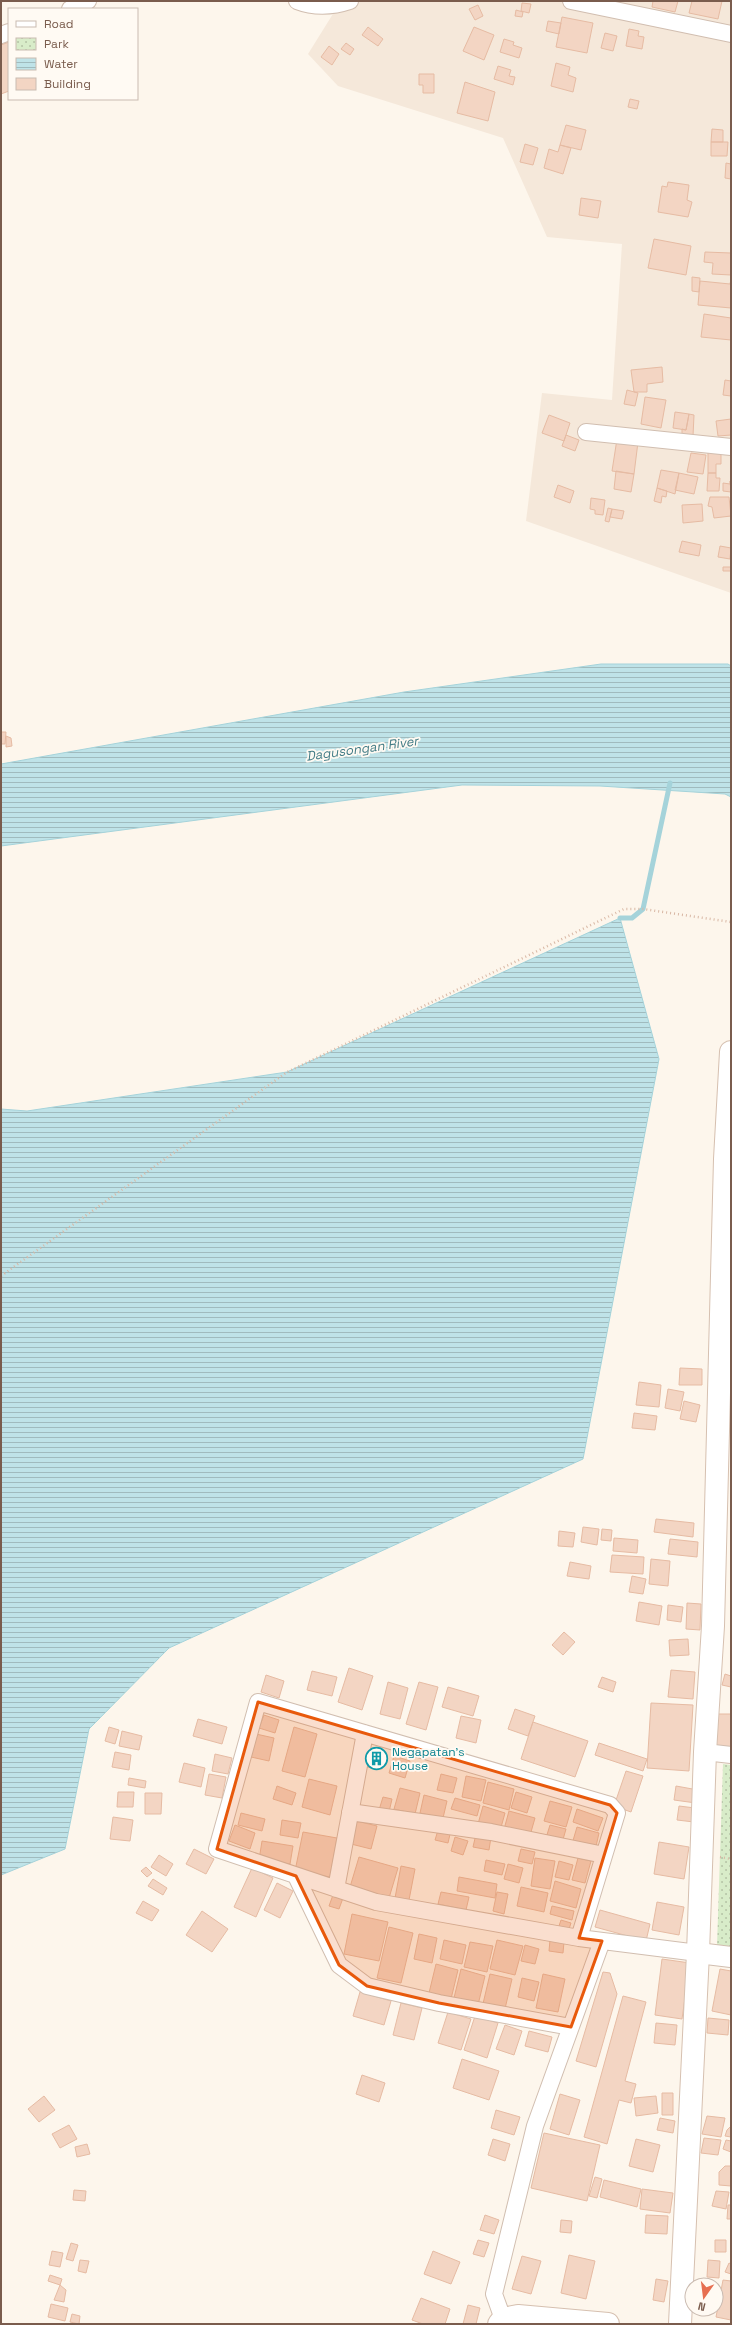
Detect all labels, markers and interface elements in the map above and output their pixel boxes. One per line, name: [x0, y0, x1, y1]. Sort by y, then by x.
legend: [8, 8, 138, 100]
text: Road: [44, 16, 73, 32]
text: Park: [44, 36, 69, 52]
text: Water: [44, 56, 78, 72]
text: Building: [44, 76, 91, 92]
water label: Dagusongan River: [305, 732, 421, 765]
place label: Negapatan's House: [392, 1744, 465, 1774]
building icon: Negapatan's House: [363, 1746, 389, 1772]
north arrow: [684, 2277, 724, 2317]
text: N: [696, 2299, 707, 2314]

